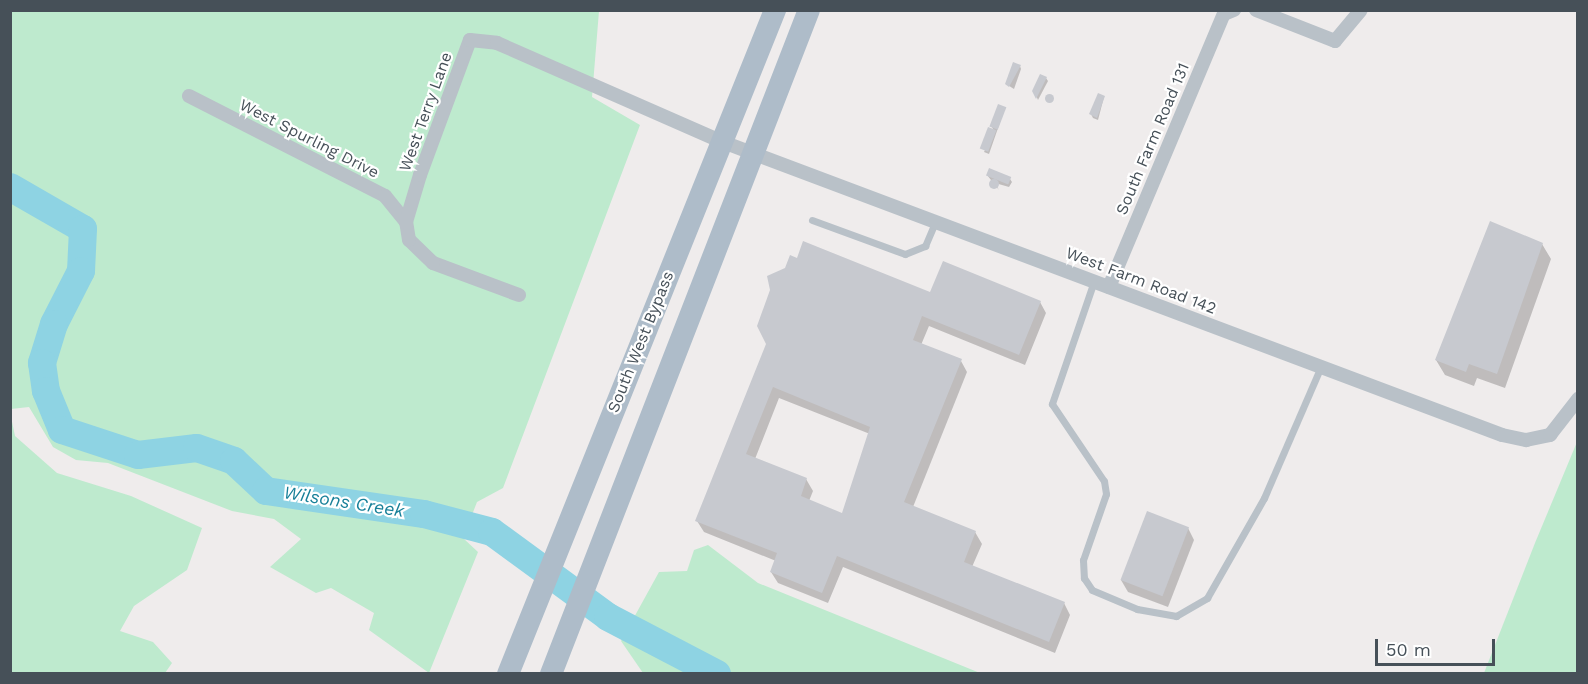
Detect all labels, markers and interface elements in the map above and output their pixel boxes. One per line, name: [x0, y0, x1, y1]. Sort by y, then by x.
street label: West Terry Lane: [395, 49, 457, 175]
street label: South Farm Road 131: [1112, 60, 1194, 218]
street label: West Spurling Drive: [236, 95, 382, 183]
street label: West Farm Road 142: [1063, 243, 1219, 319]
street label: South West Bypass: [604, 268, 678, 416]
water label: Wilsons Creek: [282, 482, 406, 522]
scale bar: [1378, 627, 1498, 665]
text: 50 m: [1386, 639, 1431, 660]

